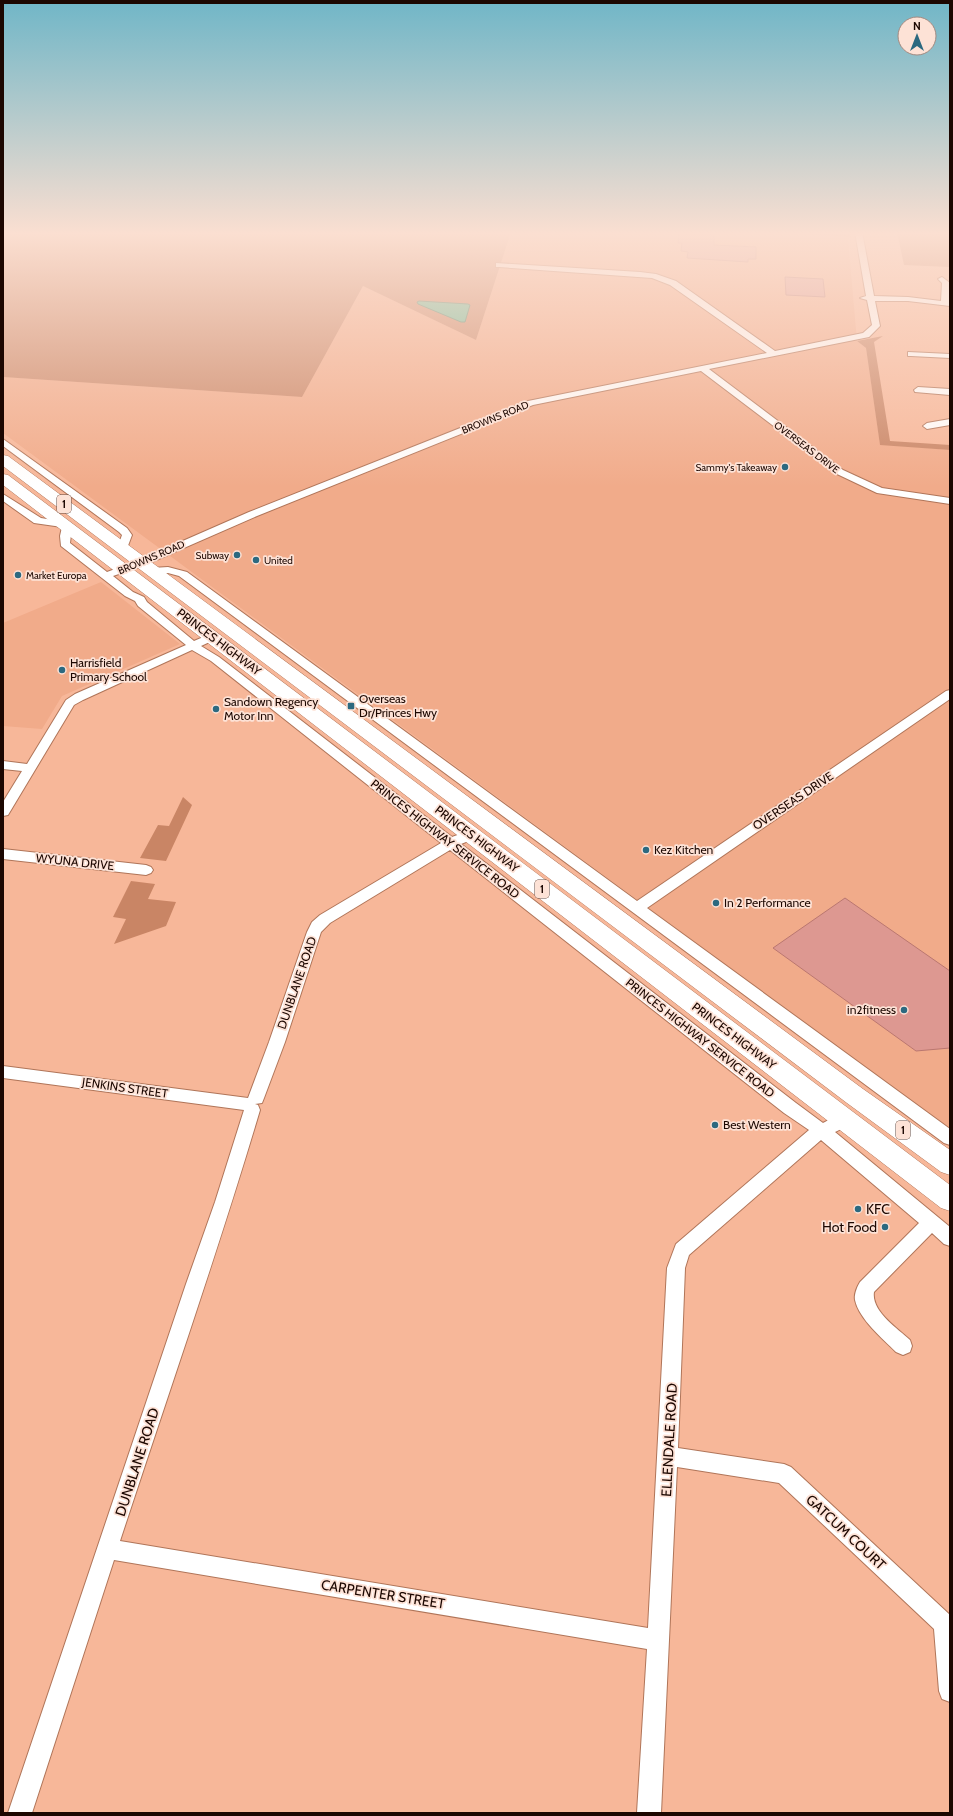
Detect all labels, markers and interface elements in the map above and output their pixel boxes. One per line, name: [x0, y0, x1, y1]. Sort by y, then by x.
north arrow: [897, 16, 937, 56]
text: N: [913, 19, 921, 33]
street label: BROWNS ROAD: [460, 398, 531, 437]
street label: OVERSEAS DRIVE: [771, 419, 842, 476]
place label: Sammy's Takeaway: [695, 461, 777, 474]
marker: Sammy's Takeaway: [780, 462, 790, 472]
road number: 1: [57, 495, 71, 513]
street label: BROWNS ROAD: [116, 538, 187, 577]
place label: Subway: [196, 549, 229, 562]
marker: Subway: [232, 550, 242, 560]
place label: United: [264, 554, 293, 567]
marker: United: [251, 555, 261, 565]
place label: Market Europa: [26, 569, 87, 582]
marker: Market Europa: [13, 570, 23, 580]
street label: PRINCES HIGHWAY: [174, 605, 265, 678]
place label: Harrisfield Primary School: [70, 655, 147, 684]
marker: Harrisfield Primary School: [57, 665, 67, 675]
place label: Overseas Dr/Princes Hwy: [359, 691, 437, 720]
place label: Sandown Regency Motor Inn: [224, 694, 318, 723]
marker: Overseas Dr/Princes Hwy: [346, 701, 356, 711]
marker: Sandown Regency Motor Inn: [211, 704, 221, 714]
street label: OVERSEAS DRIVE: [750, 768, 836, 833]
street label: PRINCES HIGHWAY SERVICE ROAD: [368, 776, 522, 902]
street label: PRINCES HIGHWAY: [432, 803, 522, 875]
place label: Kez Kitchen: [654, 842, 714, 857]
marker: Kez Kitchen: [641, 845, 651, 855]
street label: WYUNA DRIVE: [35, 850, 115, 873]
road number: 1: [535, 880, 549, 898]
place label: In 2 Performance: [724, 895, 811, 910]
marker: In 2 Performance: [711, 898, 721, 908]
street label: DUNBLANE ROAD: [274, 934, 319, 1031]
street label: PRINCES HIGHWAY SERVICE ROAD: [623, 975, 778, 1101]
street label: PRINCES HIGHWAY: [689, 999, 780, 1072]
place label: in2fitness: [847, 1002, 896, 1017]
marker: in2fitness: [899, 1005, 909, 1015]
street label: JENKINS STREET: [80, 1074, 170, 1101]
place label: Best Western: [723, 1117, 791, 1132]
marker: Best Western: [710, 1120, 720, 1130]
road number: 1: [896, 1121, 910, 1139]
place label: KFC: [866, 1200, 890, 1218]
marker: KFC: [853, 1204, 863, 1214]
place label: Hot Food: [822, 1218, 877, 1236]
marker: Hot Food: [880, 1222, 890, 1232]
street label: ELLENDALE ROAD: [657, 1383, 681, 1497]
street label: DUNBLANE ROAD: [111, 1406, 163, 1518]
street label: GATCUM COURT: [802, 1490, 890, 1574]
street label: CARPENTER STREET: [320, 1575, 447, 1613]

